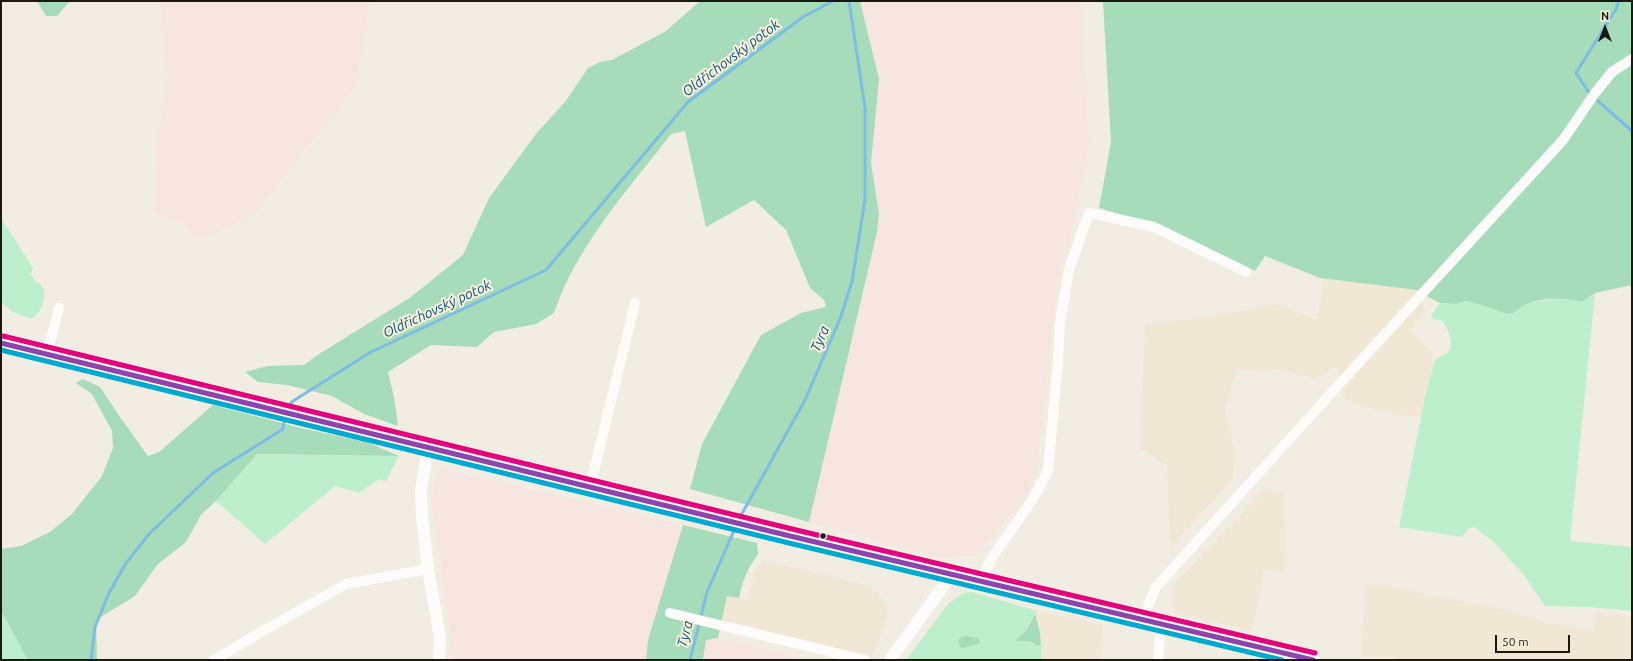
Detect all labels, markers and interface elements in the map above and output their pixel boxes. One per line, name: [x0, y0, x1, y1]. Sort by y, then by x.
north arrow: [1585, 8, 1625, 48]
text: N: [1601, 10, 1609, 22]
water label: Oldřichovský potok: [679, 16, 783, 100]
water label: Oldřichovský potok: [380, 277, 494, 341]
water label: Tyra: [807, 323, 833, 355]
unlabelled marker: [818, 531, 828, 541]
water label: Tyra: [674, 619, 696, 649]
scale bar: [1497, 627, 1572, 653]
text: 50 m: [1502, 635, 1529, 648]

